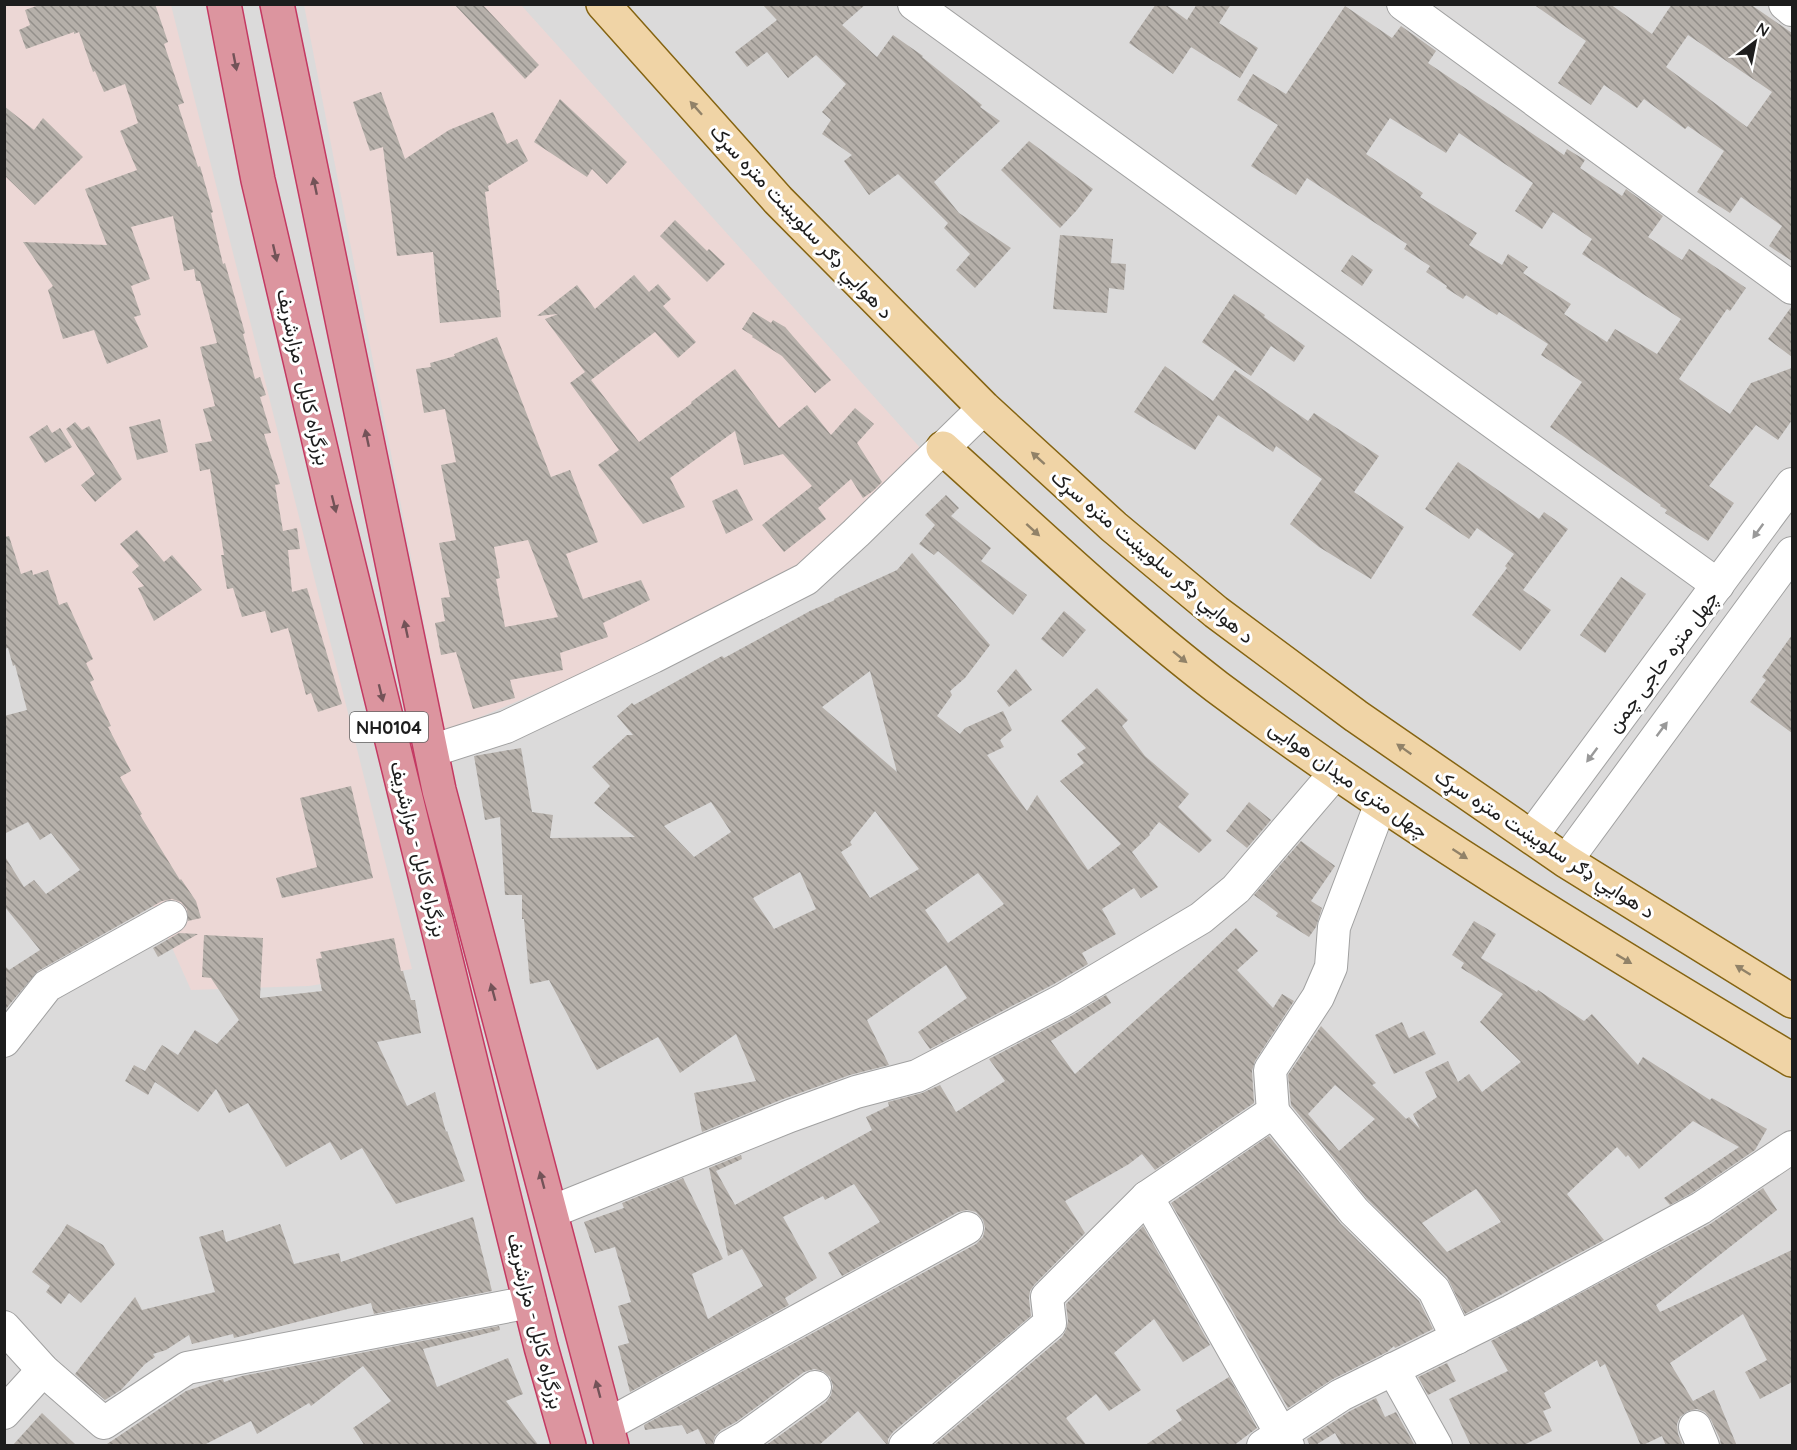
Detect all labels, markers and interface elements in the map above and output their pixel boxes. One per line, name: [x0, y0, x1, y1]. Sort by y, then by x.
north arrow: [1725, 12, 1785, 72]
text: N: [1753, 18, 1773, 41]
one-way arrow: [231, 53, 240, 72]
one-way arrow: [689, 101, 703, 116]
street label: د هوايي ډګر سلویښت متره سړک: [701, 118, 899, 327]
one-way arrow: [310, 176, 319, 195]
one-way arrow: [271, 244, 280, 263]
street label: بزرگراه کابل - مزارشریف: [271, 286, 336, 468]
one-way arrow: [362, 429, 371, 448]
one-way arrow: [1030, 451, 1045, 465]
street label: د هوايي ډګر سلویښت متره سړک: [1043, 464, 1260, 652]
one-way arrow: [329, 495, 339, 513]
one-way arrow: [1026, 522, 1040, 536]
one-way arrow: [1752, 524, 1764, 539]
street label: چهل متره حاجی چمن: [1601, 585, 1725, 738]
one-way arrow: [401, 620, 410, 639]
one-way arrow: [1173, 650, 1188, 662]
one-way arrow: [377, 684, 386, 702]
road number: NH0104: [350, 712, 428, 742]
street label: چهل متری میدان هوایی: [1263, 715, 1434, 845]
one-way arrow: [1656, 722, 1668, 737]
one-way arrow: [1396, 743, 1412, 755]
one-way arrow: [1586, 748, 1598, 763]
street label: بزرگراه کابل - مزارشریف: [384, 758, 453, 940]
street label: د هوايي ډګر سلویښت متره سړک: [1427, 762, 1660, 928]
one-way arrow: [1452, 848, 1468, 859]
one-way arrow: [1616, 954, 1633, 964]
one-way arrow: [1735, 965, 1751, 976]
one-way arrow: [487, 982, 497, 1001]
one-way arrow: [537, 1171, 547, 1189]
street label: بزرگراه کابل - مزارشریف: [501, 1230, 570, 1412]
one-way arrow: [593, 1380, 602, 1398]

